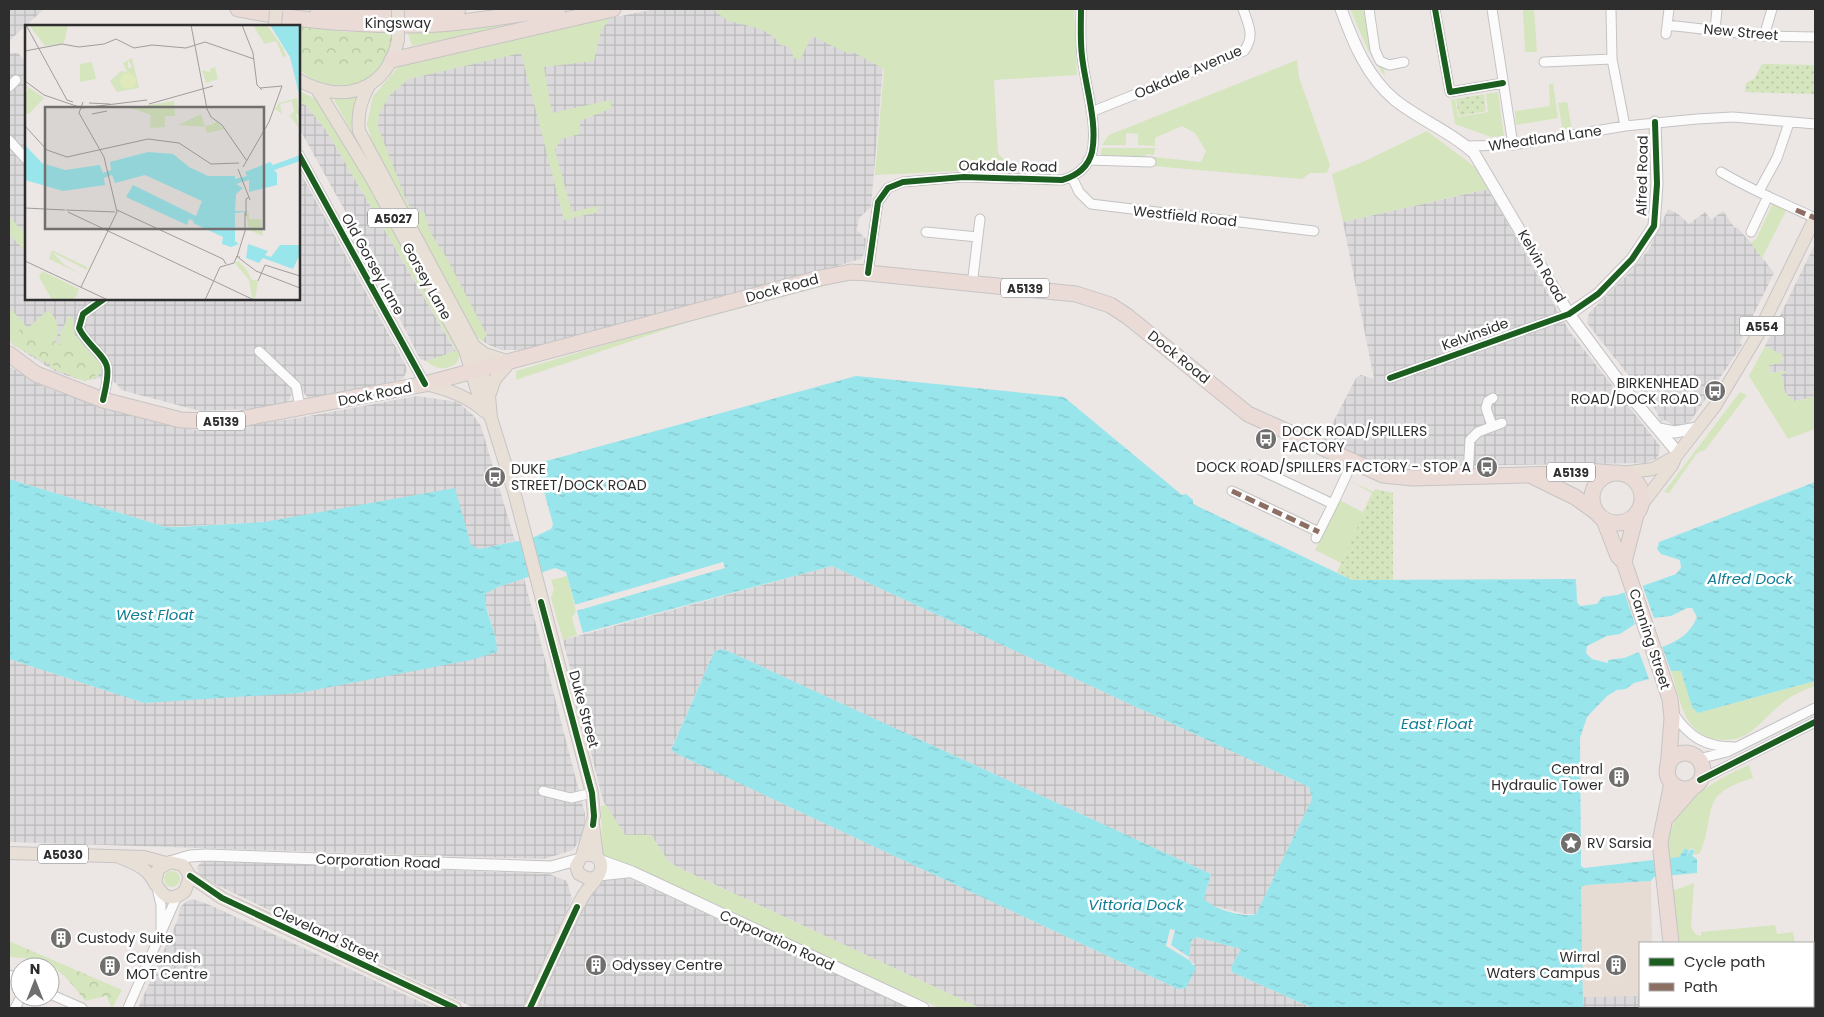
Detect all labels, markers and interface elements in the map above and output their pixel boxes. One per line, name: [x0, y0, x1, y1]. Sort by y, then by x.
street label: Kingsway: [365, 13, 431, 33]
street label: New Street: [1703, 19, 1779, 45]
inset map: [25, 25, 300, 300]
street label: Oakdale Avenue: [1131, 40, 1245, 104]
street label: Wheatland Lane: [1487, 120, 1603, 156]
street label: Alfred Road: [1631, 135, 1653, 217]
street label: Oakdale Road: [958, 155, 1058, 177]
street label: Westfield Road: [1132, 201, 1238, 231]
road number: A5027: [368, 208, 418, 228]
street label: Old Gorsey Lane: [337, 210, 409, 319]
street label: Kelvin Road: [1513, 226, 1571, 306]
street label: Gorsey Lane: [397, 239, 457, 324]
street label: Dock Road: [743, 269, 821, 307]
road number: A5139: [1001, 278, 1049, 298]
street label: Kelvinside: [1439, 313, 1511, 355]
road number: A554: [1740, 316, 1784, 336]
street label: Dock Road: [1144, 326, 1214, 388]
place label: BIRKENHEAD ROAD/DOCK ROAD: [1571, 373, 1699, 409]
street label: Dock Road: [336, 377, 414, 411]
bus stop icon: BIRKENHEAD ROAD/DOCK ROAD: [1703, 379, 1727, 403]
road number: A5139: [197, 412, 245, 431]
place label: DOCK ROAD/SPILLERS FACTORY: [1282, 421, 1427, 457]
bus stop icon: DOCK ROAD/SPILLERS FACTORY: [1254, 427, 1278, 451]
bus stop icon: DOCK ROAD/SPILLERS FACTORY - STOP A: [1475, 455, 1499, 479]
place label: DOCK ROAD/SPILLERS FACTORY - STOP A: [1196, 457, 1471, 477]
place label: DUKE STREET/DOCK ROAD: [511, 459, 647, 495]
road number: A5139: [1547, 462, 1595, 482]
bus stop icon: DUKE STREET/DOCK ROAD: [483, 465, 507, 489]
water label: Alfred Dock: [1706, 568, 1794, 589]
street label: Canning Street: [1624, 586, 1676, 692]
water label: West Float: [116, 604, 195, 625]
street label: Duke Street: [564, 668, 604, 750]
water label: East Float: [1401, 713, 1474, 734]
place label: Central Hydraulic Tower: [1491, 759, 1603, 795]
building icon: Central Hydraulic Tower: [1607, 765, 1631, 789]
place icon: RV Sarsia: [1559, 831, 1583, 855]
place label: RV Sarsia: [1587, 833, 1652, 853]
road number: A5030: [38, 844, 88, 864]
street label: Corporation Road: [315, 849, 441, 873]
water label: Vittoria Dock: [1088, 894, 1185, 915]
street label: Cleveland Street: [269, 901, 383, 967]
street label: Corporation Road: [716, 905, 838, 975]
building icon: Custody Suite: [49, 926, 73, 950]
place label: Custody Suite: [77, 928, 174, 948]
legend: [1639, 942, 1814, 1007]
place label: Wirral Waters Campus: [1486, 947, 1600, 983]
place label: Cavendish MOT Centre: [126, 948, 208, 984]
text: Cycle path: [1684, 951, 1765, 972]
building icon: Odyssey Centre: [584, 953, 608, 977]
building icon: Wirral Waters Campus: [1604, 953, 1628, 977]
building icon: Cavendish MOT Centre: [98, 954, 122, 978]
place label: Odyssey Centre: [612, 955, 723, 975]
north arrow: [10, 957, 60, 1007]
text: N: [30, 959, 40, 979]
text: Path: [1684, 976, 1718, 997]

